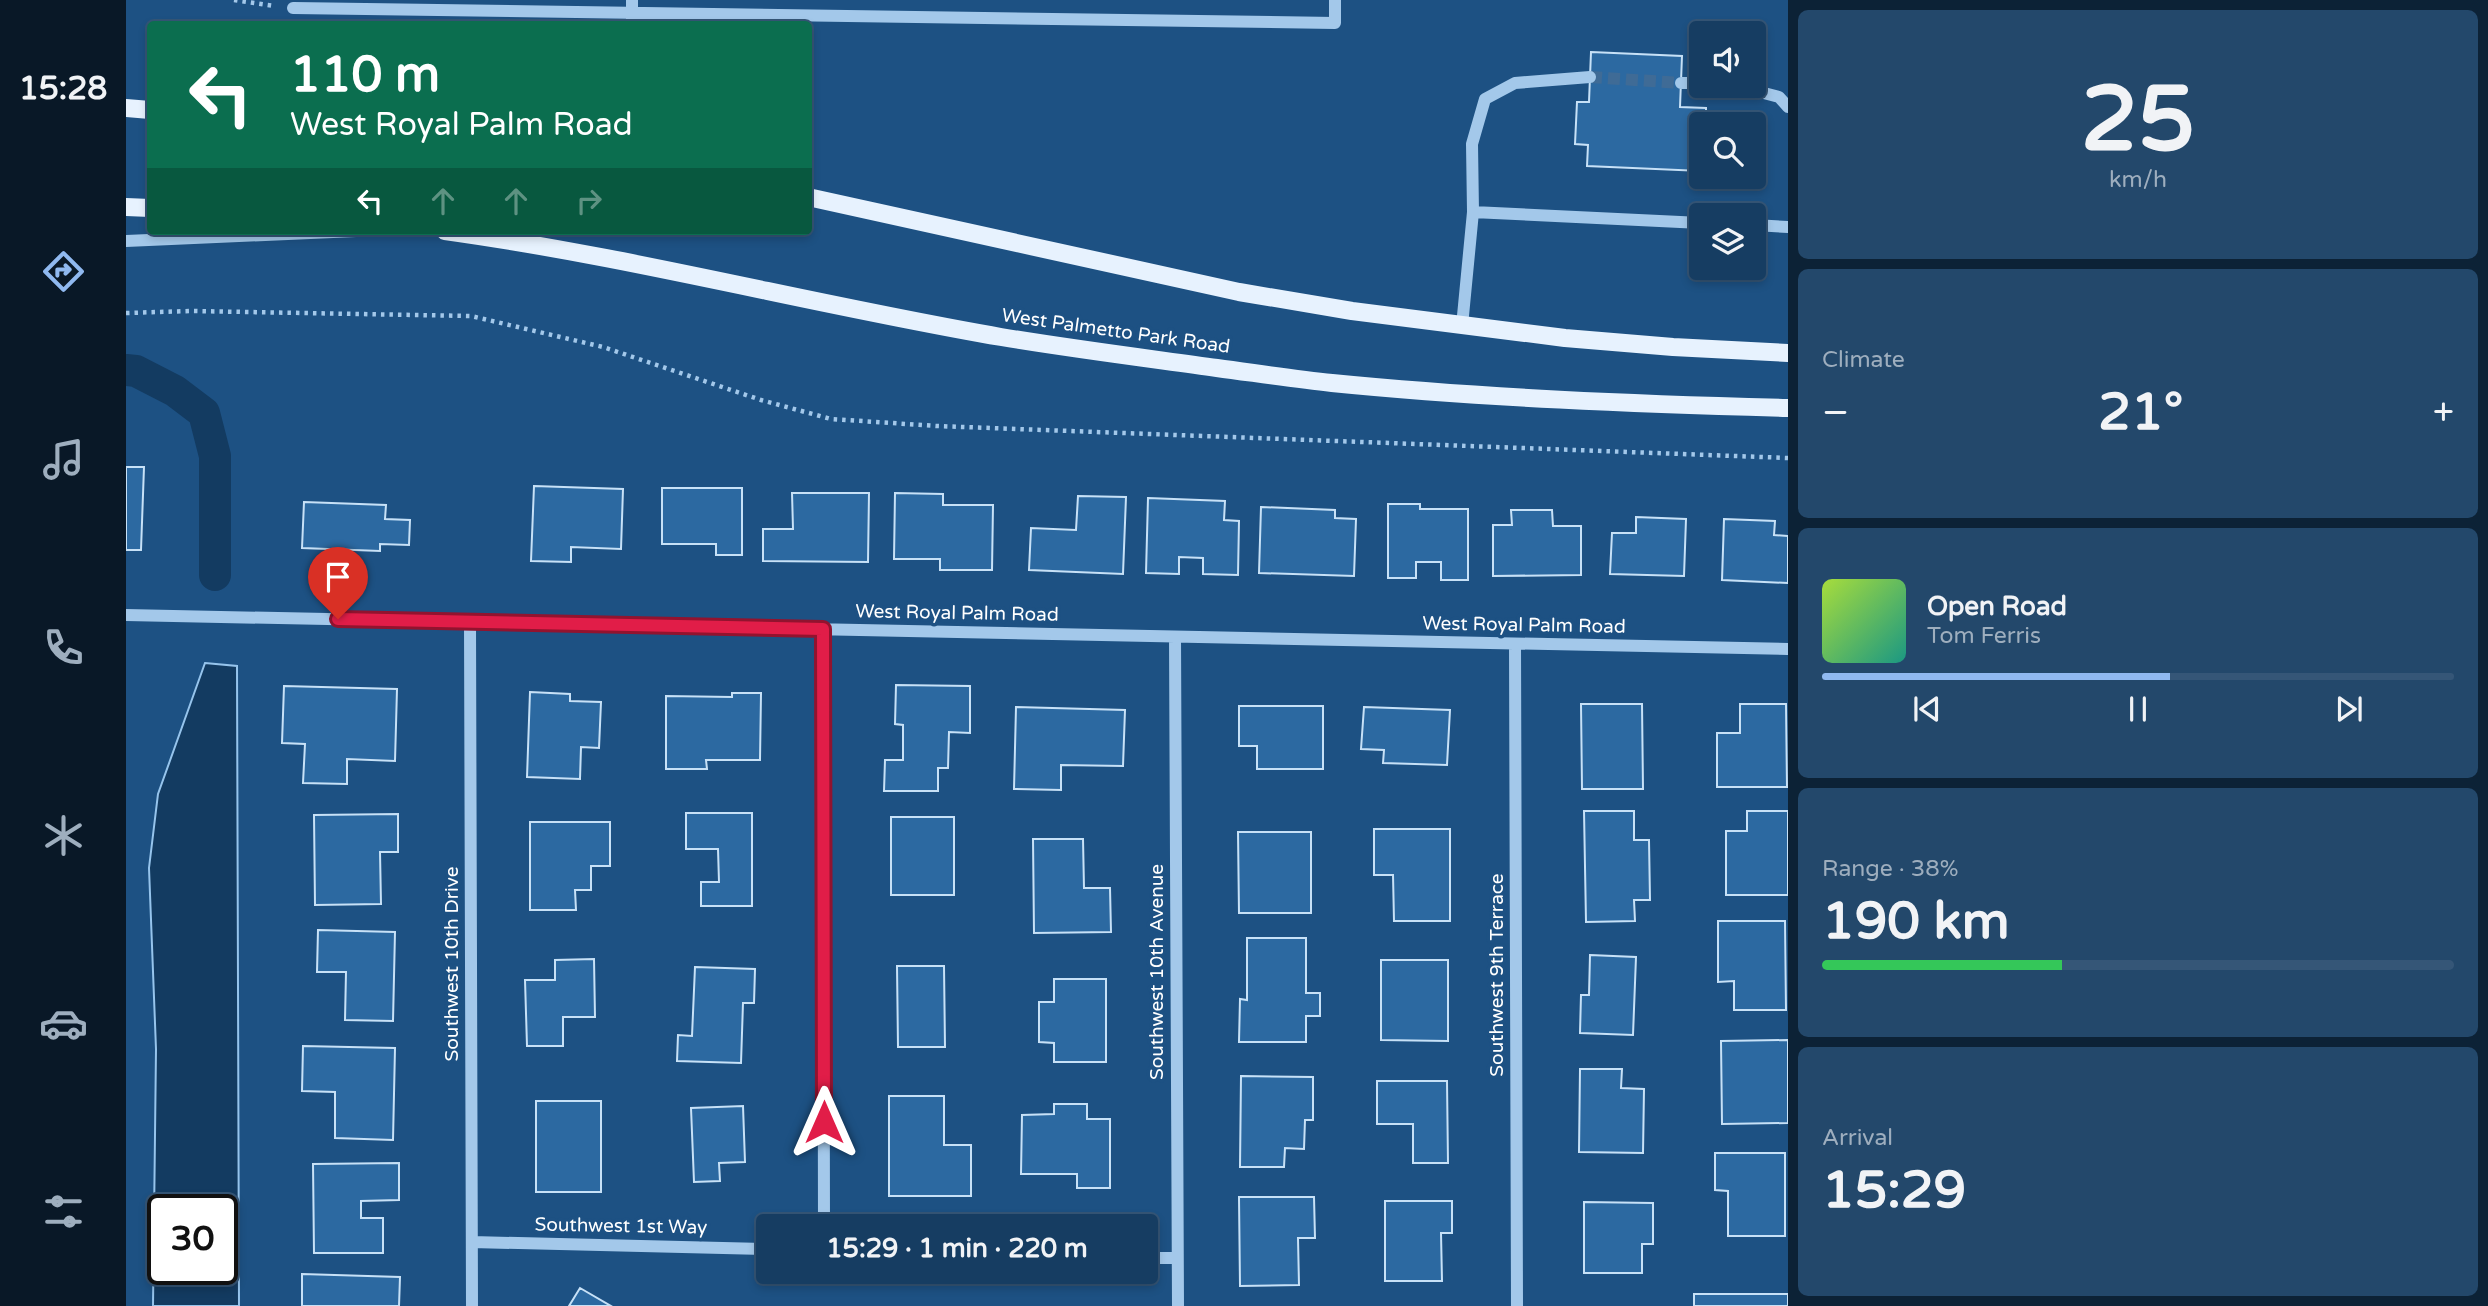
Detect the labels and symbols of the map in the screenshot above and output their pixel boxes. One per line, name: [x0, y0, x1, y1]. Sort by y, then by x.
street label: West Palmetto Park Road: [1000, 304, 1232, 358]
pin: [308, 547, 368, 619]
street label: West Royal Palm Road: [855, 600, 1059, 626]
street label: West Royal Palm Road: [1422, 612, 1626, 638]
street label: Southwest 10th Avenue: [1146, 864, 1168, 1080]
street label: Southwest 10th Drive: [441, 867, 463, 1061]
street label: Southwest 9th Terrace: [1486, 873, 1508, 1077]
position arrow: [787, 1085, 861, 1159]
speed limit sign: 30: [147, 1194, 238, 1285]
street label: Southwest 1st Way: [534, 1213, 708, 1239]

